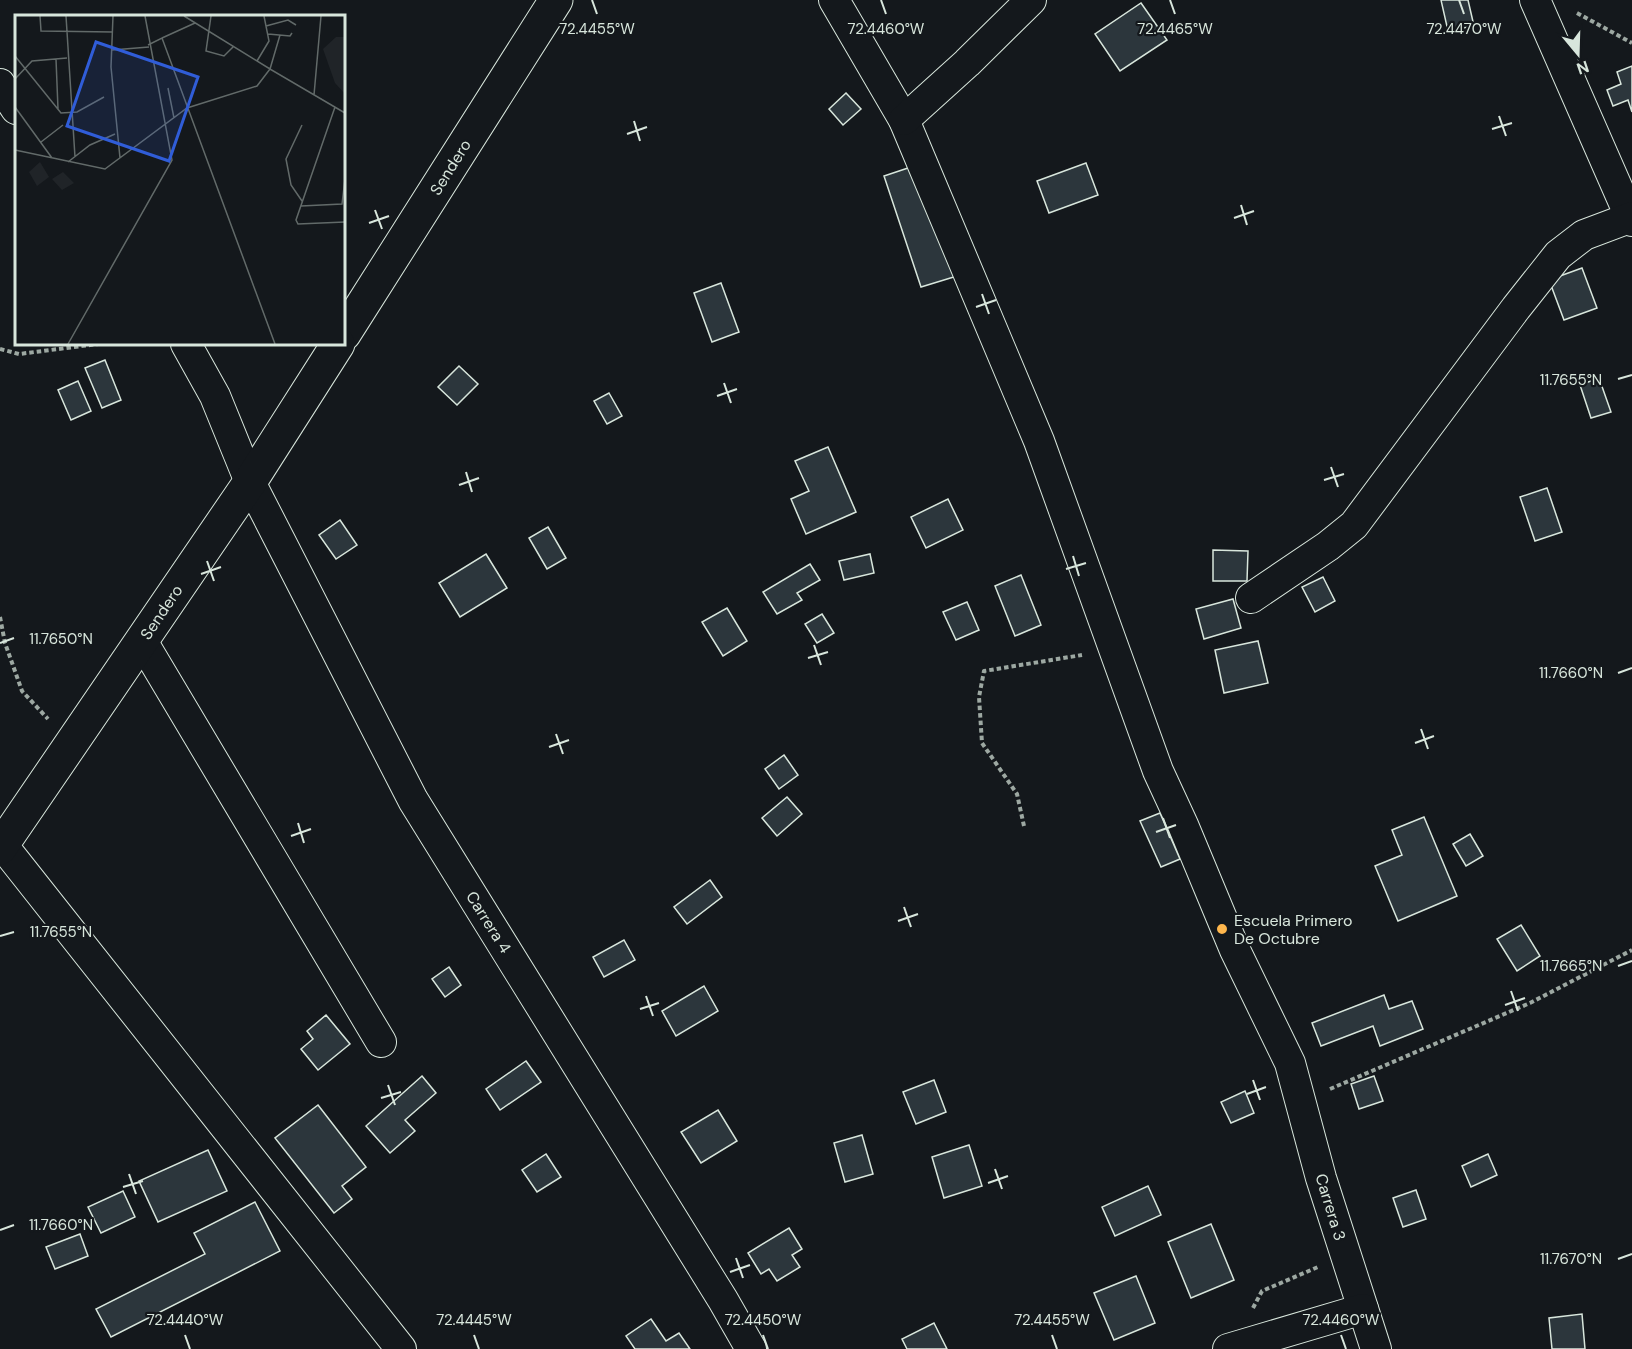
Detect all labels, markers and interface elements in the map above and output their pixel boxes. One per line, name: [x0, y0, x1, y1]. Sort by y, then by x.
inset map: [15, 15, 345, 345]
text: 72.4455°W: [559, 19, 635, 39]
text: 72.4460°W: [848, 19, 925, 39]
text: 72.4465°W: [1137, 19, 1213, 39]
text: 72.4470°W: [1426, 19, 1502, 39]
north arrow: [1548, 24, 1608, 84]
text: N: [1574, 56, 1592, 80]
street label: Sendero: [425, 136, 476, 199]
text: 11.7655°N: [1540, 370, 1602, 390]
street label: Sendero: [135, 581, 187, 644]
text: 11.7650°N: [29, 629, 93, 649]
text: 11.7660°N: [1539, 663, 1603, 683]
street label: Carrera 4: [461, 887, 516, 957]
place label: Escuela Primero De Octubre: [1234, 910, 1353, 949]
text: 11.7655°N: [30, 922, 92, 942]
marker: Escuela Primero De Octubre: [1215, 922, 1229, 936]
text: 11.7665°N: [1540, 956, 1602, 976]
street label: Carrera 3: [1310, 1171, 1351, 1243]
text: 11.7660°N: [29, 1215, 93, 1235]
text: 11.7670°N: [1540, 1249, 1602, 1269]
text: 72.4440°W: [147, 1310, 224, 1330]
text: 72.4445°W: [436, 1310, 512, 1330]
text: 72.4450°W: [725, 1310, 802, 1330]
text: 72.4455°W: [1014, 1310, 1090, 1330]
text: 72.4460°W: [1303, 1310, 1380, 1330]

